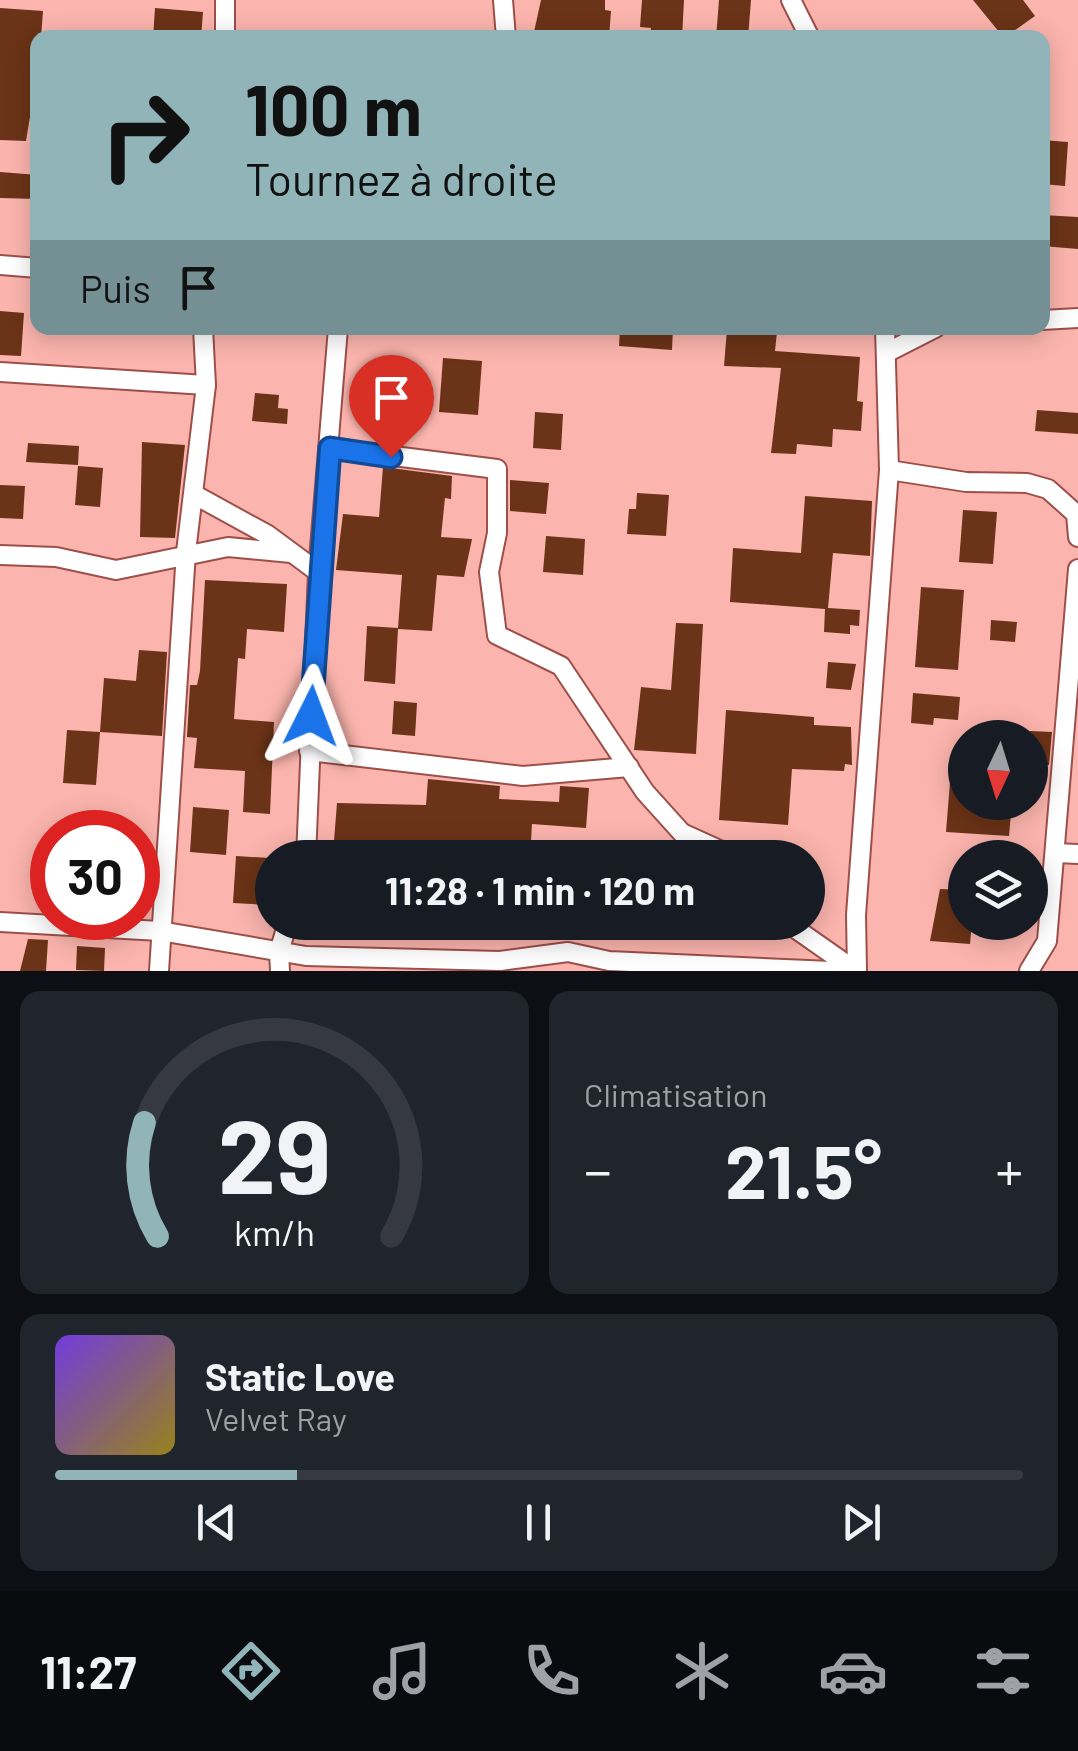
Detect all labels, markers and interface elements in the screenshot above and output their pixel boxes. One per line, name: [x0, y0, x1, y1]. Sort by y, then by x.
text: 100 m: [245, 66, 422, 150]
icon: right: [80, 70, 210, 200]
text: Tournez à droite: [245, 151, 558, 205]
icon: arrive: [171, 260, 226, 315]
text: Puis: [80, 265, 151, 311]
pin: [349, 355, 434, 458]
icon: arrive: [364, 370, 419, 425]
position arrow: [259, 664, 363, 768]
north arrow: [948, 720, 1048, 820]
map controls: [948, 720, 1048, 940]
speed limit sign: 30: [30, 810, 160, 940]
button: layers: [948, 840, 1048, 940]
text: 11:28 · 1 min · 120 m: [385, 867, 695, 913]
text: Climatisation: [584, 1075, 768, 1113]
text: 29: [218, 1090, 331, 1215]
text: 21.5°: [725, 1124, 882, 1214]
text: −: [584, 1136, 612, 1202]
text: +: [995, 1136, 1023, 1202]
text: km/h: [234, 1210, 315, 1253]
text: Static Love: [205, 1353, 395, 1399]
text: Velvet Ray: [205, 1399, 347, 1437]
icon: previous: [189, 1495, 244, 1550]
icon: pause: [511, 1495, 566, 1550]
icon: next: [834, 1495, 889, 1550]
icon: directions: [216, 1636, 286, 1706]
icon: music: [367, 1636, 437, 1706]
icon: phone: [517, 1636, 587, 1706]
icon: climate: [667, 1636, 737, 1706]
icon: car: [818, 1636, 888, 1706]
icon: filters: [968, 1636, 1038, 1706]
text: 11:27: [40, 1644, 136, 1698]

